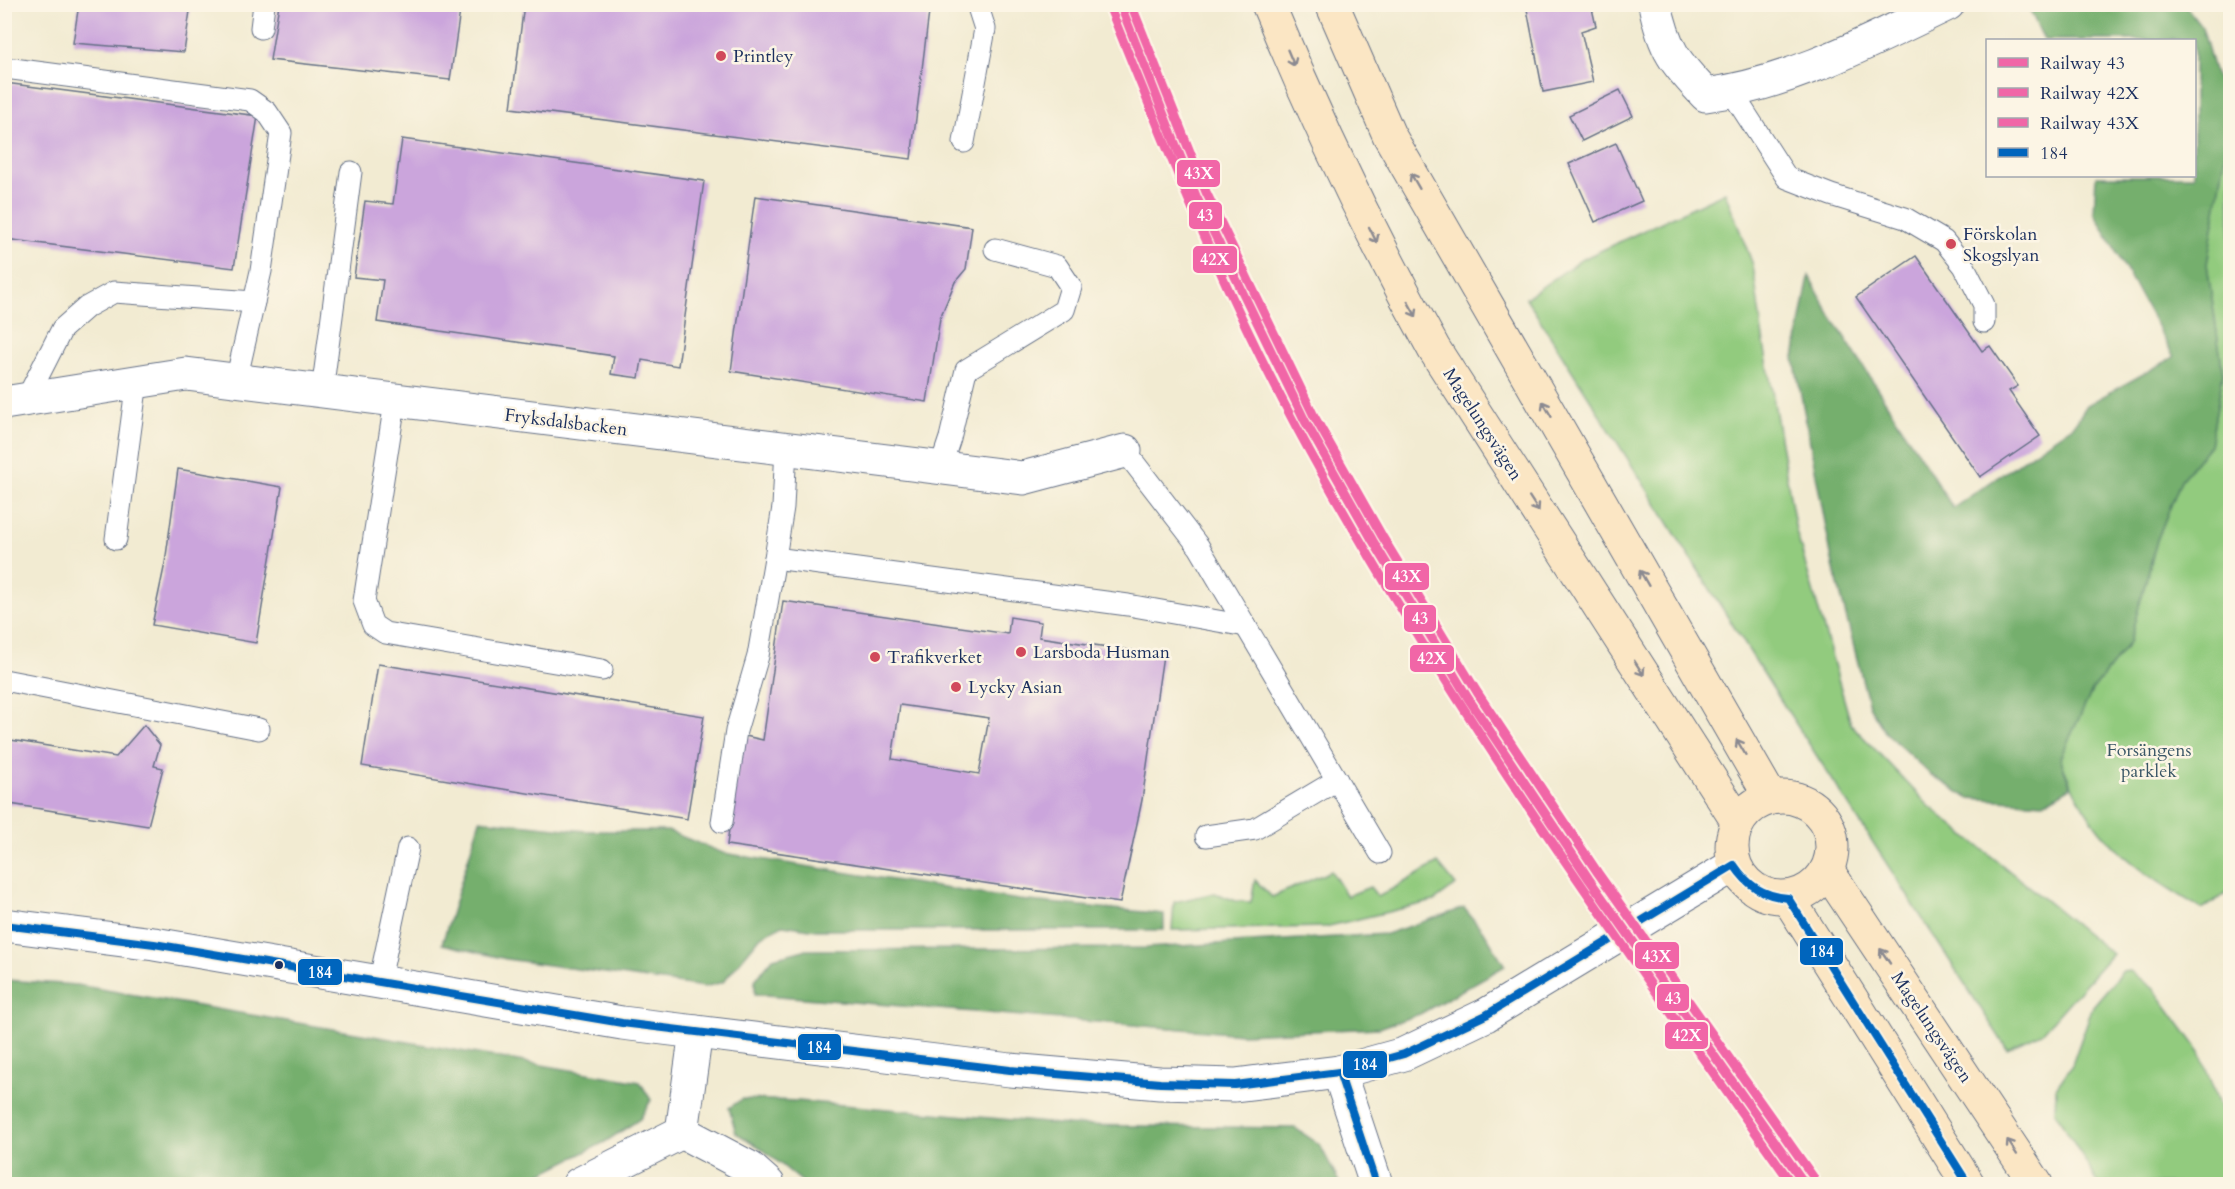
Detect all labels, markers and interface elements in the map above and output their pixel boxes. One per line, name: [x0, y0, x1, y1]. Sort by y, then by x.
legend: [1986, 39, 2196, 177]
place label: Printley: [733, 44, 794, 69]
marker: Printley: [714, 49, 728, 63]
one-way arrow: [1286, 49, 1297, 67]
text: Railway 43: [2040, 51, 2125, 76]
text: Railway 42X: [2040, 81, 2140, 106]
text: Railway 43X: [2040, 111, 2140, 136]
text: 184: [2040, 141, 2068, 166]
line badge: 43X: [1176, 159, 1221, 188]
text: 43X: [1184, 163, 1214, 185]
one-way arrow: [1409, 173, 1421, 190]
line badge: 43: [1188, 201, 1223, 230]
text: 43: [1197, 205, 1213, 227]
place label: Förskolan Skogslyan: [1963, 222, 2040, 268]
one-way arrow: [1368, 226, 1379, 244]
marker: Förskolan Skogslyan: [1944, 237, 1958, 251]
line badge: 42X: [1192, 245, 1238, 274]
text: 42X: [1200, 249, 1230, 271]
one-way arrow: [1406, 300, 1418, 317]
street label: Magelungsvägen: [1437, 363, 1529, 486]
one-way arrow: [1540, 401, 1552, 418]
street label: Fryksdalsbacken: [503, 403, 630, 443]
one-way arrow: [1528, 495, 1540, 512]
line badge: 43X: [1384, 562, 1430, 591]
text: 43X: [1392, 566, 1422, 588]
one-way arrow: [1638, 570, 1650, 587]
line badge: 43: [1403, 604, 1437, 633]
text: 43: [1412, 608, 1428, 630]
place label: Larsboda Husman: [1033, 640, 1171, 665]
line badge: 42X: [1409, 644, 1455, 673]
place label: Trafikverket: [887, 645, 982, 670]
marker: Larsboda Husman: [1014, 645, 1028, 659]
text: 42X: [1417, 648, 1447, 670]
marker: Trafikverket: [868, 650, 882, 664]
one-way arrow: [1634, 659, 1646, 676]
place label: Lycky Asian: [968, 675, 1063, 700]
marker: Lycky Asian: [949, 680, 963, 694]
park label: Forsängens parklek: [2106, 738, 2192, 784]
one-way arrow: [1735, 739, 1747, 756]
line badge: 184: [1799, 937, 1844, 966]
line badge: 43X: [1634, 941, 1680, 970]
text: 184: [1810, 941, 1834, 963]
text: 43X: [1642, 946, 1672, 968]
one-way arrow: [1879, 948, 1891, 965]
line badge: 184: [297, 958, 343, 986]
unlabelled marker: [273, 959, 285, 971]
text: 184: [308, 962, 332, 984]
street label: Magelungsvägen: [1885, 967, 1979, 1089]
line badge: 43: [1656, 983, 1690, 1012]
text: 43: [1665, 988, 1681, 1010]
line badge: 42X: [1664, 1021, 1709, 1050]
text: 42X: [1672, 1025, 1702, 1047]
line badge: 184: [797, 1033, 842, 1061]
text: 184: [807, 1037, 831, 1059]
line badge: 184: [1342, 1050, 1388, 1079]
text: 184: [1353, 1054, 1377, 1076]
one-way arrow: [2006, 1139, 2018, 1156]

